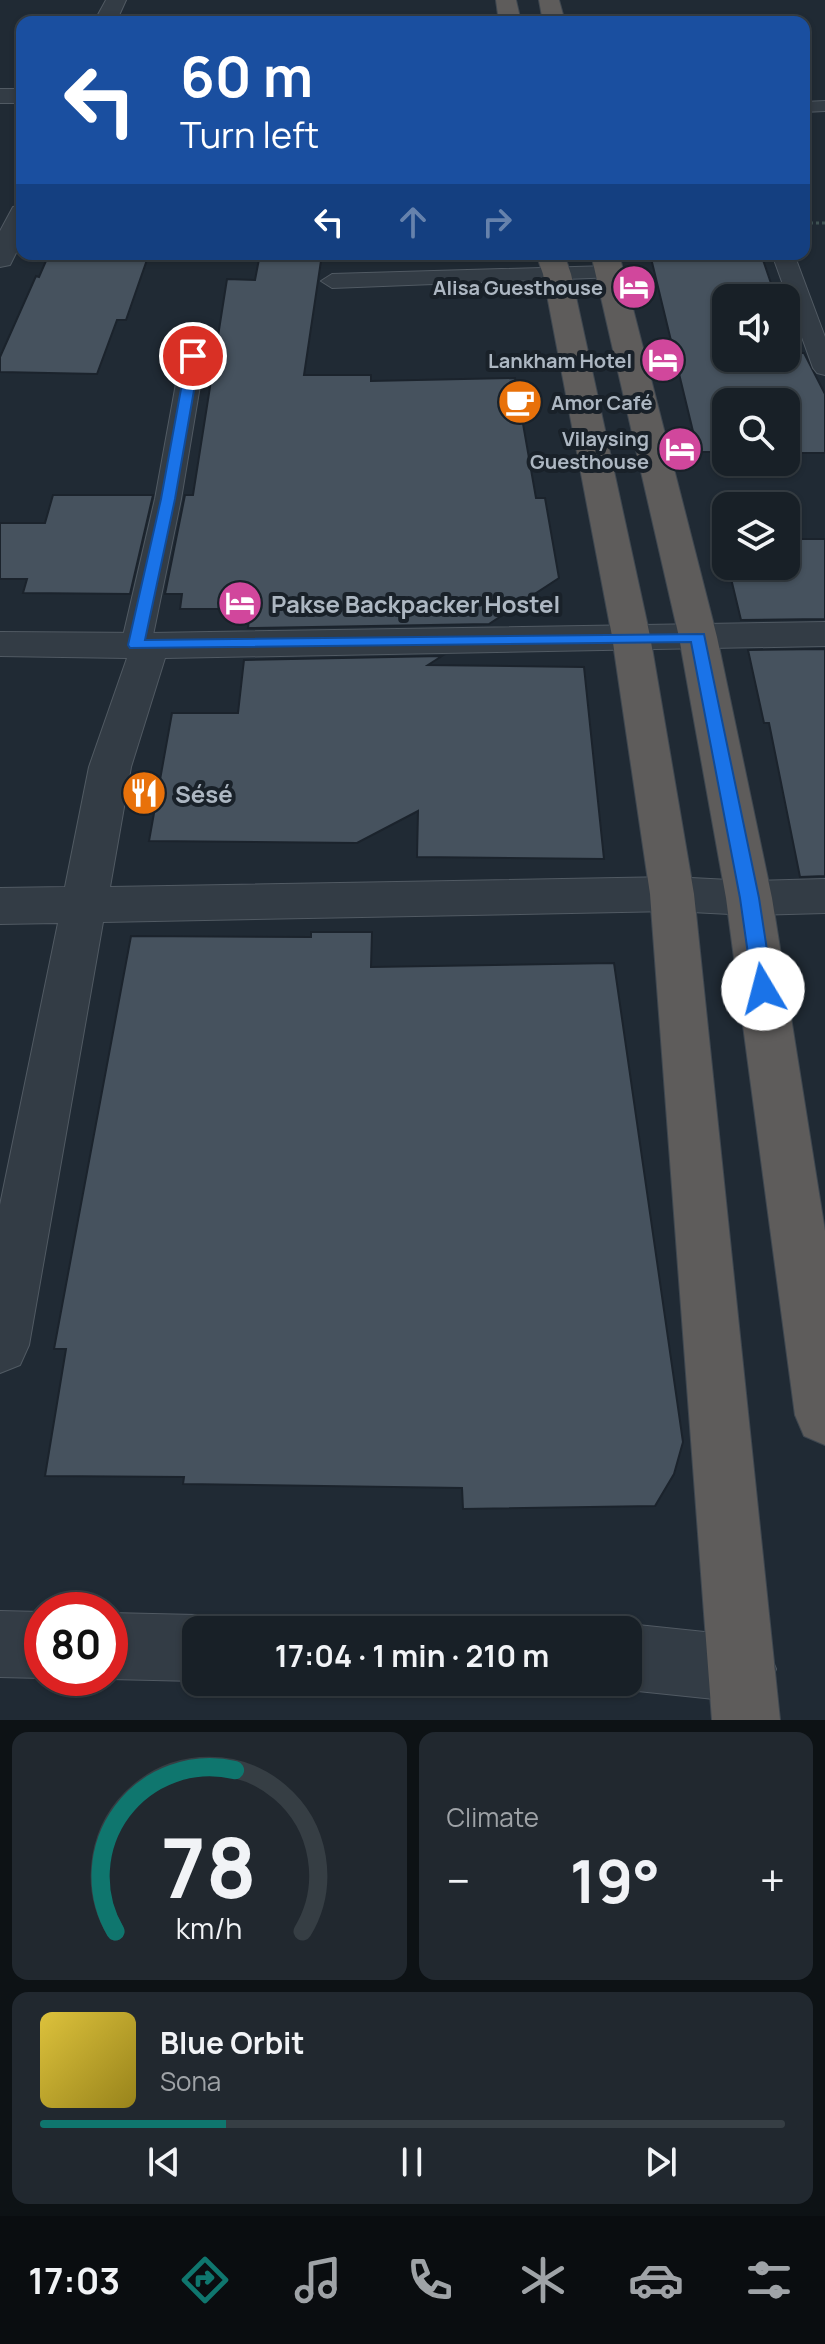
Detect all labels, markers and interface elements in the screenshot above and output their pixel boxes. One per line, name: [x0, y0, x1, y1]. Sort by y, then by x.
text: 60 m: [180, 37, 313, 114]
icon: left: [48, 48, 152, 152]
text: Turn left: [180, 110, 319, 159]
icon: left: [307, 200, 351, 244]
icon: ahead: [391, 200, 435, 244]
icon: right: [475, 200, 519, 244]
hotel icon: Alisa Guesthouse: [610, 263, 658, 311]
place label: Alisa Guesthouse: [433, 274, 603, 301]
map controls: [712, 284, 800, 580]
button: sound: [712, 284, 800, 372]
pin: [159, 322, 227, 390]
icon: arrive: [171, 334, 215, 378]
hotel icon: Lankham Hotel: [639, 336, 687, 384]
place label: Lankham Hotel: [488, 347, 632, 374]
cafe icon: Amor Café: [496, 378, 544, 426]
button: search: [712, 388, 800, 476]
place label: Amor Café: [551, 389, 652, 416]
place label: Vilaysing Guesthouse: [530, 425, 649, 475]
hotel icon: Vilaysing Guesthouse: [656, 425, 704, 473]
button: layers: [712, 492, 800, 580]
hotel icon: Pakse Backpacker Hostel: [216, 579, 264, 627]
place label: Pakse Backpacker Hostel: [271, 587, 560, 620]
restaurant icon: Sésé: [120, 769, 168, 817]
place label: Sésé: [175, 777, 233, 810]
position arrow: [721, 947, 805, 1031]
speed limit sign: 80: [24, 1592, 128, 1696]
text: 17:04 · 1 min · 210 m: [275, 1635, 549, 1676]
text: Climate: [447, 1799, 539, 1835]
text: 78: [162, 1809, 257, 1923]
text: 19°: [570, 1839, 660, 1921]
text: −: [447, 1850, 470, 1910]
text: +: [760, 1850, 785, 1910]
text: km/h: [176, 1909, 242, 1948]
text: Blue Orbit: [160, 2022, 305, 2063]
text: Sona: [160, 2063, 221, 2099]
icon: previous: [142, 2140, 186, 2184]
icon: pause: [390, 2140, 434, 2184]
icon: next: [639, 2140, 683, 2184]
icon: directions: [177, 2252, 233, 2308]
icon: music: [290, 2252, 346, 2308]
icon: phone: [402, 2252, 458, 2308]
icon: climate: [515, 2252, 571, 2308]
icon: car: [628, 2252, 684, 2308]
icon: filters: [741, 2252, 797, 2308]
text: 17:03: [28, 2256, 120, 2305]

